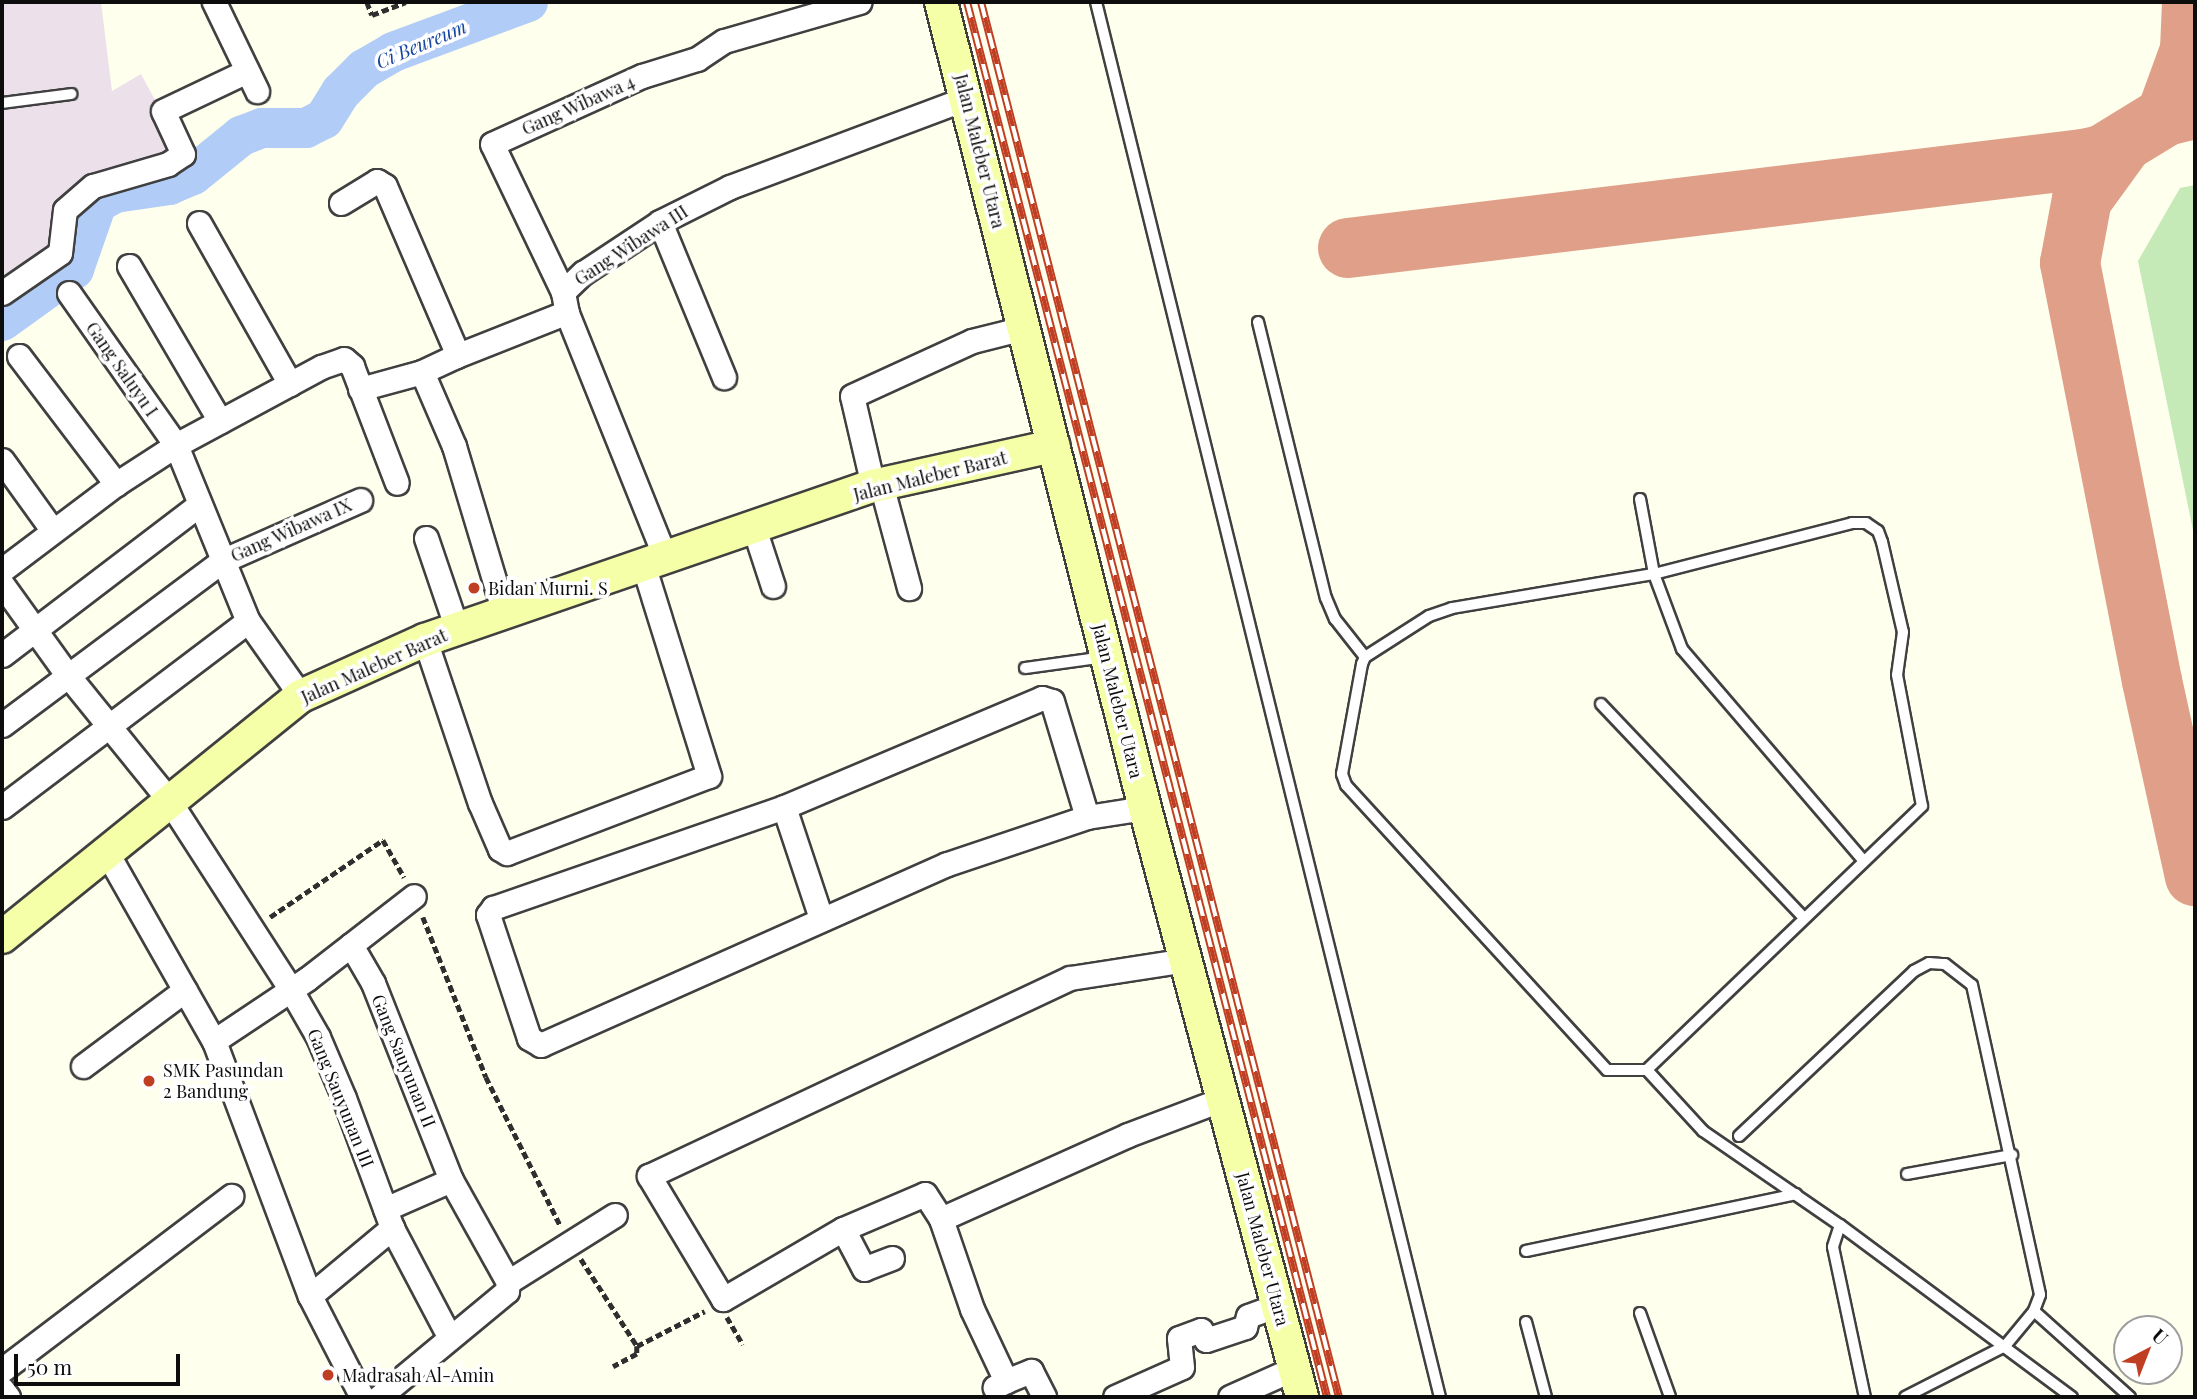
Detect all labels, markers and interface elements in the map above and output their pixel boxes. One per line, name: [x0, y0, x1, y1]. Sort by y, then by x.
water label: Ci Beureum: [372, 15, 470, 73]
street label: Gang Wibawa 4: [518, 70, 638, 140]
street label: Jalan Maleber Utara: [950, 71, 1010, 231]
street label: Gang Wibawa III: [570, 200, 692, 290]
street label: Gang Saluyu I: [81, 318, 163, 420]
street label: Jalan Maleber Barat: [851, 446, 1009, 506]
street label: Gang Wibawa IX: [227, 494, 355, 566]
place label: Bidan Murni. S: [488, 577, 608, 599]
marker: Bidan Murni. S: [466, 580, 482, 596]
street label: Jalan Maleber Utara: [1088, 621, 1148, 781]
street label: Jalan Maleber Barat: [298, 624, 450, 708]
street label: Gang Sauyunan II: [367, 991, 441, 1131]
street label: Gang Sauyunan III: [303, 1025, 379, 1171]
place label: SMK Pasundan 2 Bandung: [163, 1060, 283, 1102]
marker: SMK Pasundan 2 Bandung: [141, 1073, 157, 1089]
street label: Jalan Maleber Utara: [1232, 1170, 1294, 1328]
north arrow: [2113, 1315, 2183, 1385]
text: U: [2147, 1322, 2174, 1350]
scale bar: [18, 1340, 184, 1384]
text: 50 m: [27, 1352, 72, 1380]
place label: Madrasah Al-Amin: [342, 1364, 495, 1386]
marker: Madrasah Al-Amin: [320, 1367, 336, 1383]

